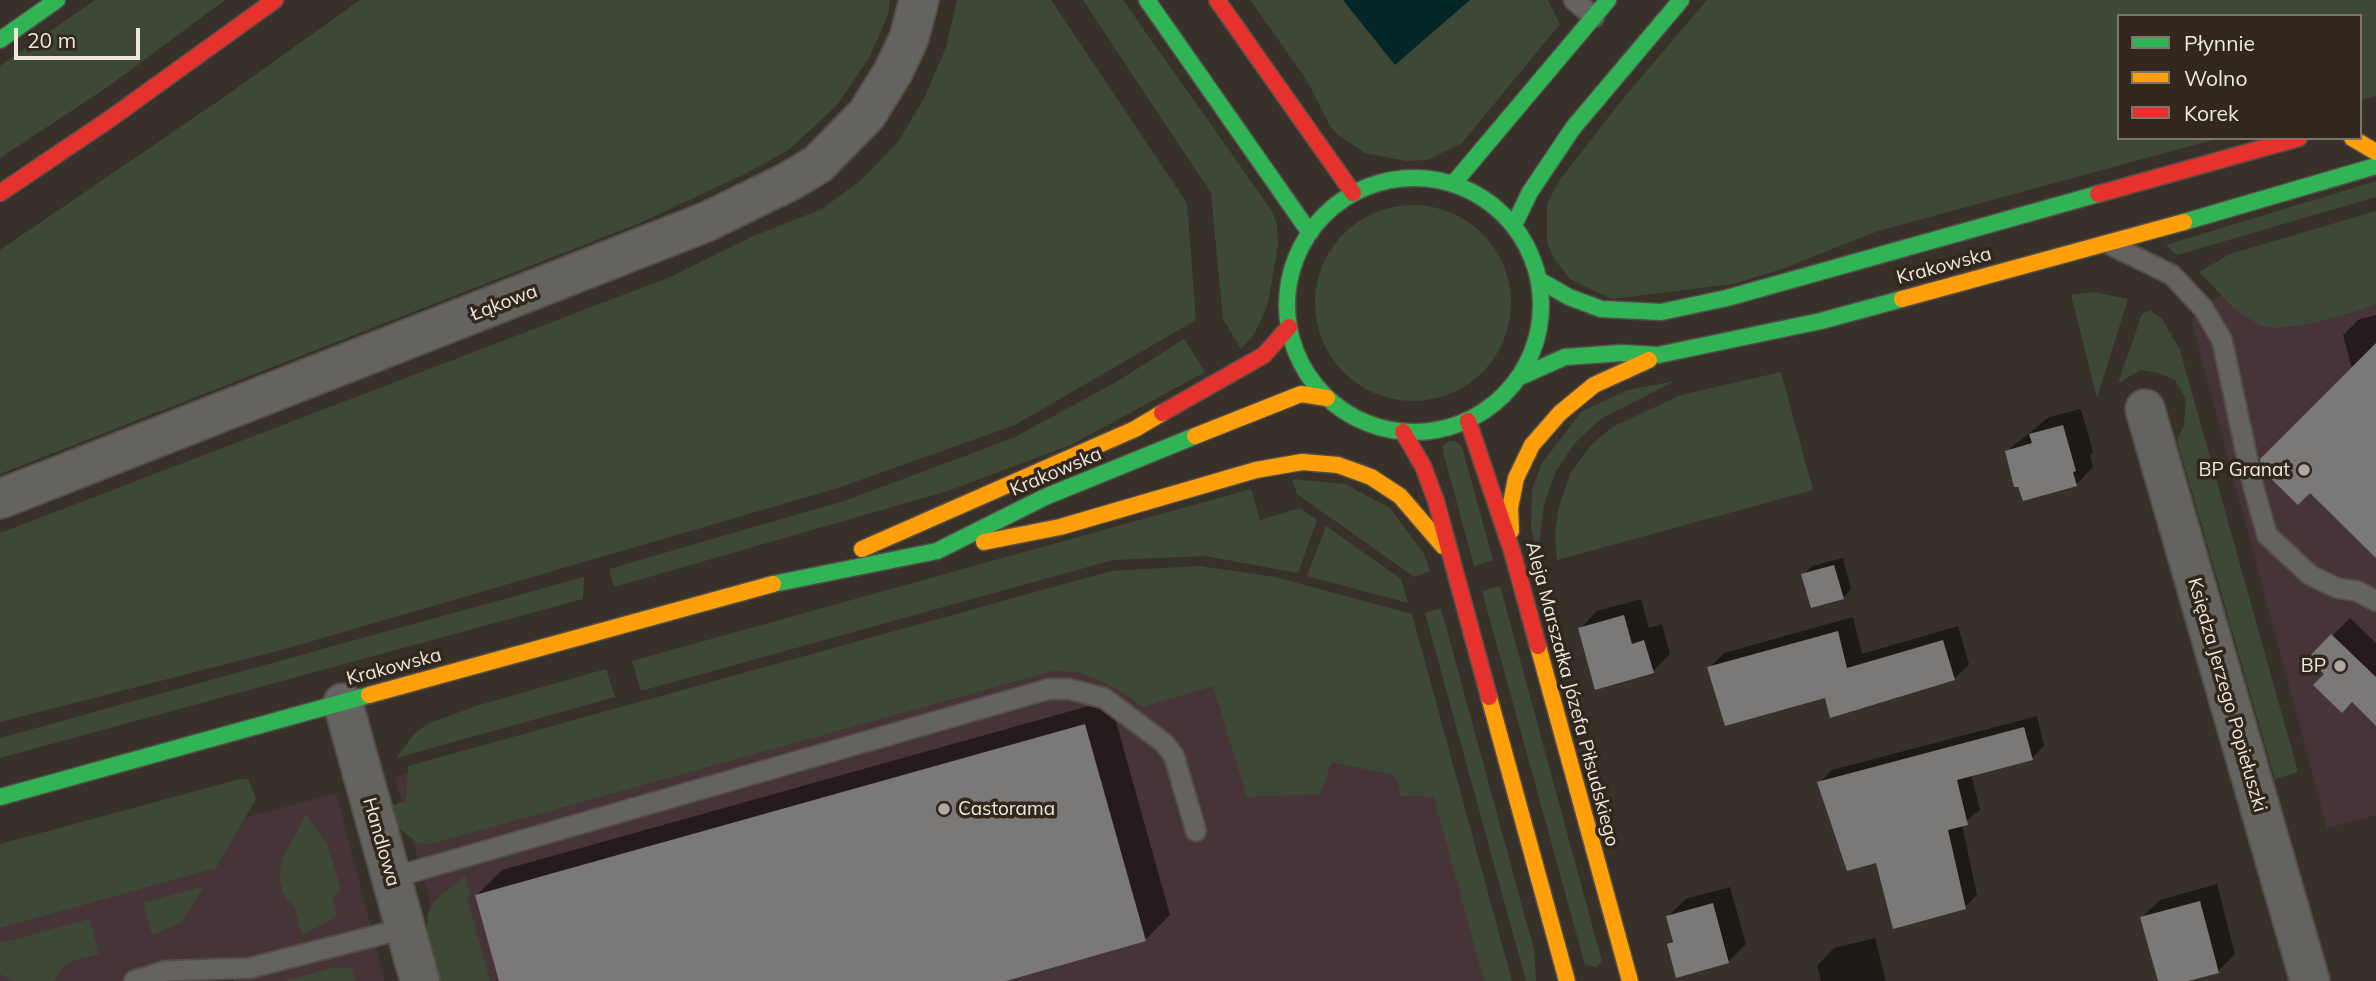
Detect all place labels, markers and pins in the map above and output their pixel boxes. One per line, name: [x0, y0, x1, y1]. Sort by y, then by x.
place label: BP Granat: [2198, 459, 2290, 481]
marker: BP Granat: [2296, 462, 2312, 478]
place label: BP: [2301, 655, 2326, 677]
marker: BP: [2332, 658, 2348, 674]
place label: Castorama: [958, 798, 1055, 820]
marker: Castorama: [936, 801, 952, 817]

